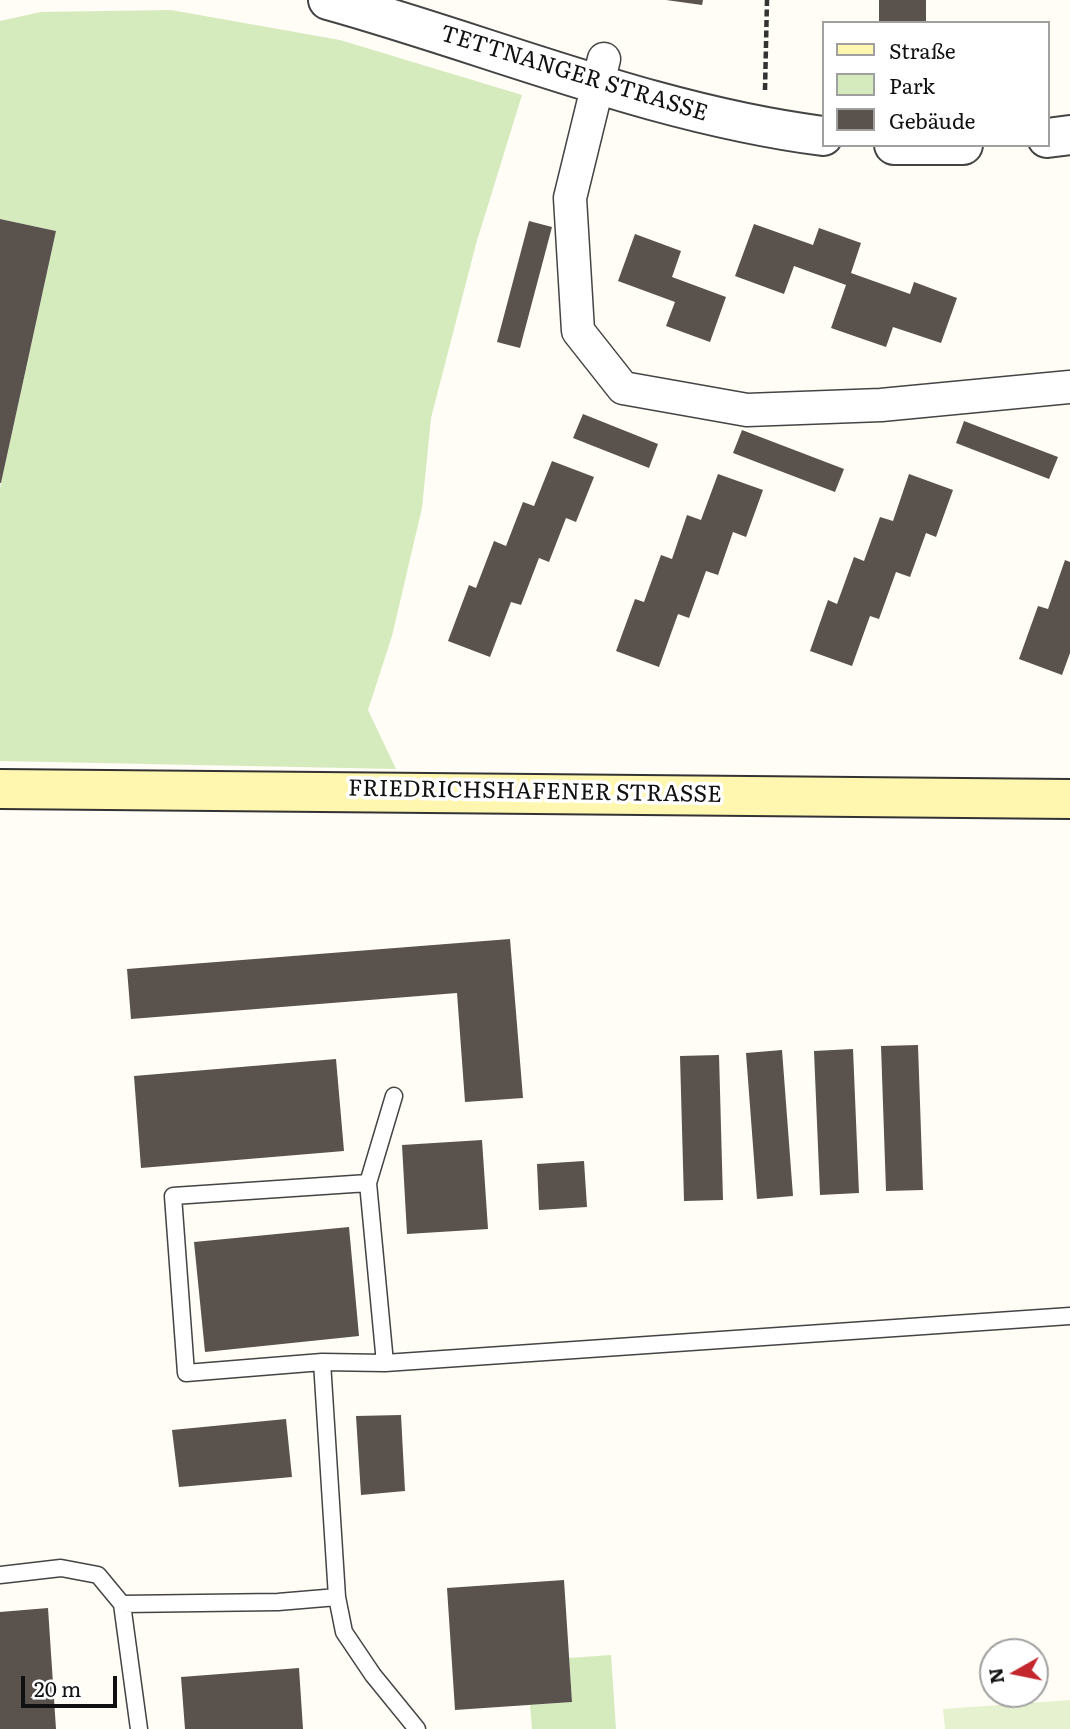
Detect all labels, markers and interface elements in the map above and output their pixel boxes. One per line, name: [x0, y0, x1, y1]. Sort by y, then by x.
street label: TETTNANGER STRASSE: [437, 20, 711, 128]
legend: [822, 21, 1049, 147]
text: Straße: [889, 34, 956, 65]
text: Park: [889, 69, 935, 100]
text: Gebäude: [889, 104, 975, 135]
street label: FRIEDRICHSHAFENER STRASSE: [348, 775, 722, 809]
north arrow: [979, 1638, 1049, 1708]
scale bar: [24, 1662, 121, 1706]
text: N: [980, 1666, 1010, 1686]
text: 20 m: [34, 1672, 81, 1703]

